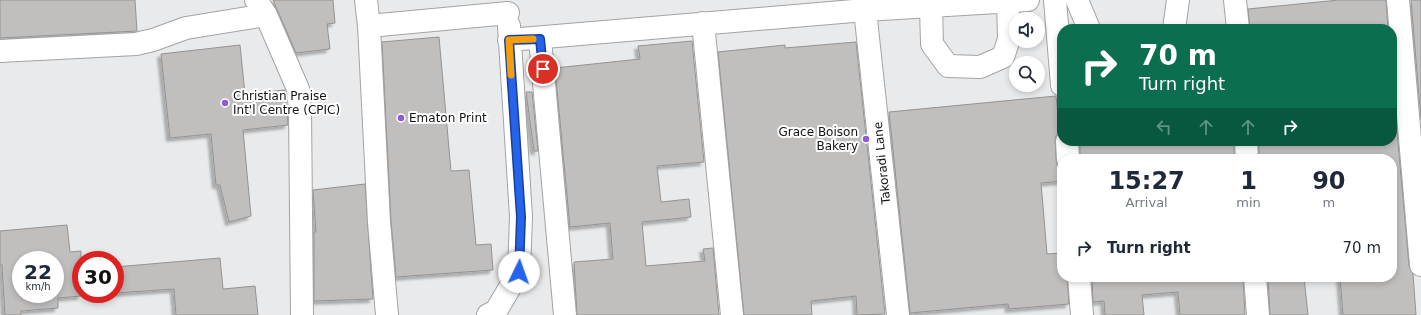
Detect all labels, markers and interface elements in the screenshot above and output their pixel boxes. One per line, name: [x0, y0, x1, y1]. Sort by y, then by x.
map controls: [1009, 12, 1045, 92]
button: sound: [1009, 12, 1045, 48]
text: 70 m: [1139, 39, 1217, 72]
icon: right: [1073, 40, 1125, 92]
pin: [526, 52, 560, 86]
button: search: [1009, 56, 1045, 92]
icon: arrive: [532, 58, 554, 80]
text: Turn right: [1139, 73, 1225, 94]
place label: Christian Praise Int'l Centre (CPIC): [233, 89, 340, 117]
marker: Christian Praise Int'l Centre (CPIC): [220, 98, 230, 108]
place label: Ematon Print: [409, 111, 487, 125]
marker: Ematon Print: [396, 113, 406, 123]
icon: left: [1153, 116, 1175, 138]
icon: ahead: [1195, 116, 1217, 138]
icon: ahead: [1237, 116, 1259, 138]
icon: right: [1279, 116, 1301, 138]
street label: Takoradi Lane: [871, 121, 893, 206]
place label: Grace Boison Bakery: [779, 125, 858, 153]
marker: Grace Boison Bakery: [861, 134, 871, 144]
text: 15:27: [1108, 167, 1185, 195]
text: 1: [1240, 167, 1257, 195]
text: 90: [1312, 167, 1346, 195]
text: Arrival: [1125, 195, 1168, 210]
text: min: [1236, 195, 1261, 210]
text: m: [1323, 195, 1335, 210]
icon: right: [1073, 237, 1095, 259]
text: Turn right: [1107, 239, 1191, 257]
text: 70 m: [1343, 239, 1381, 257]
speed limit sign: 30: [72, 251, 124, 303]
position arrow: [498, 251, 540, 293]
text: 22: [24, 260, 52, 284]
text: km/h: [25, 281, 51, 292]

